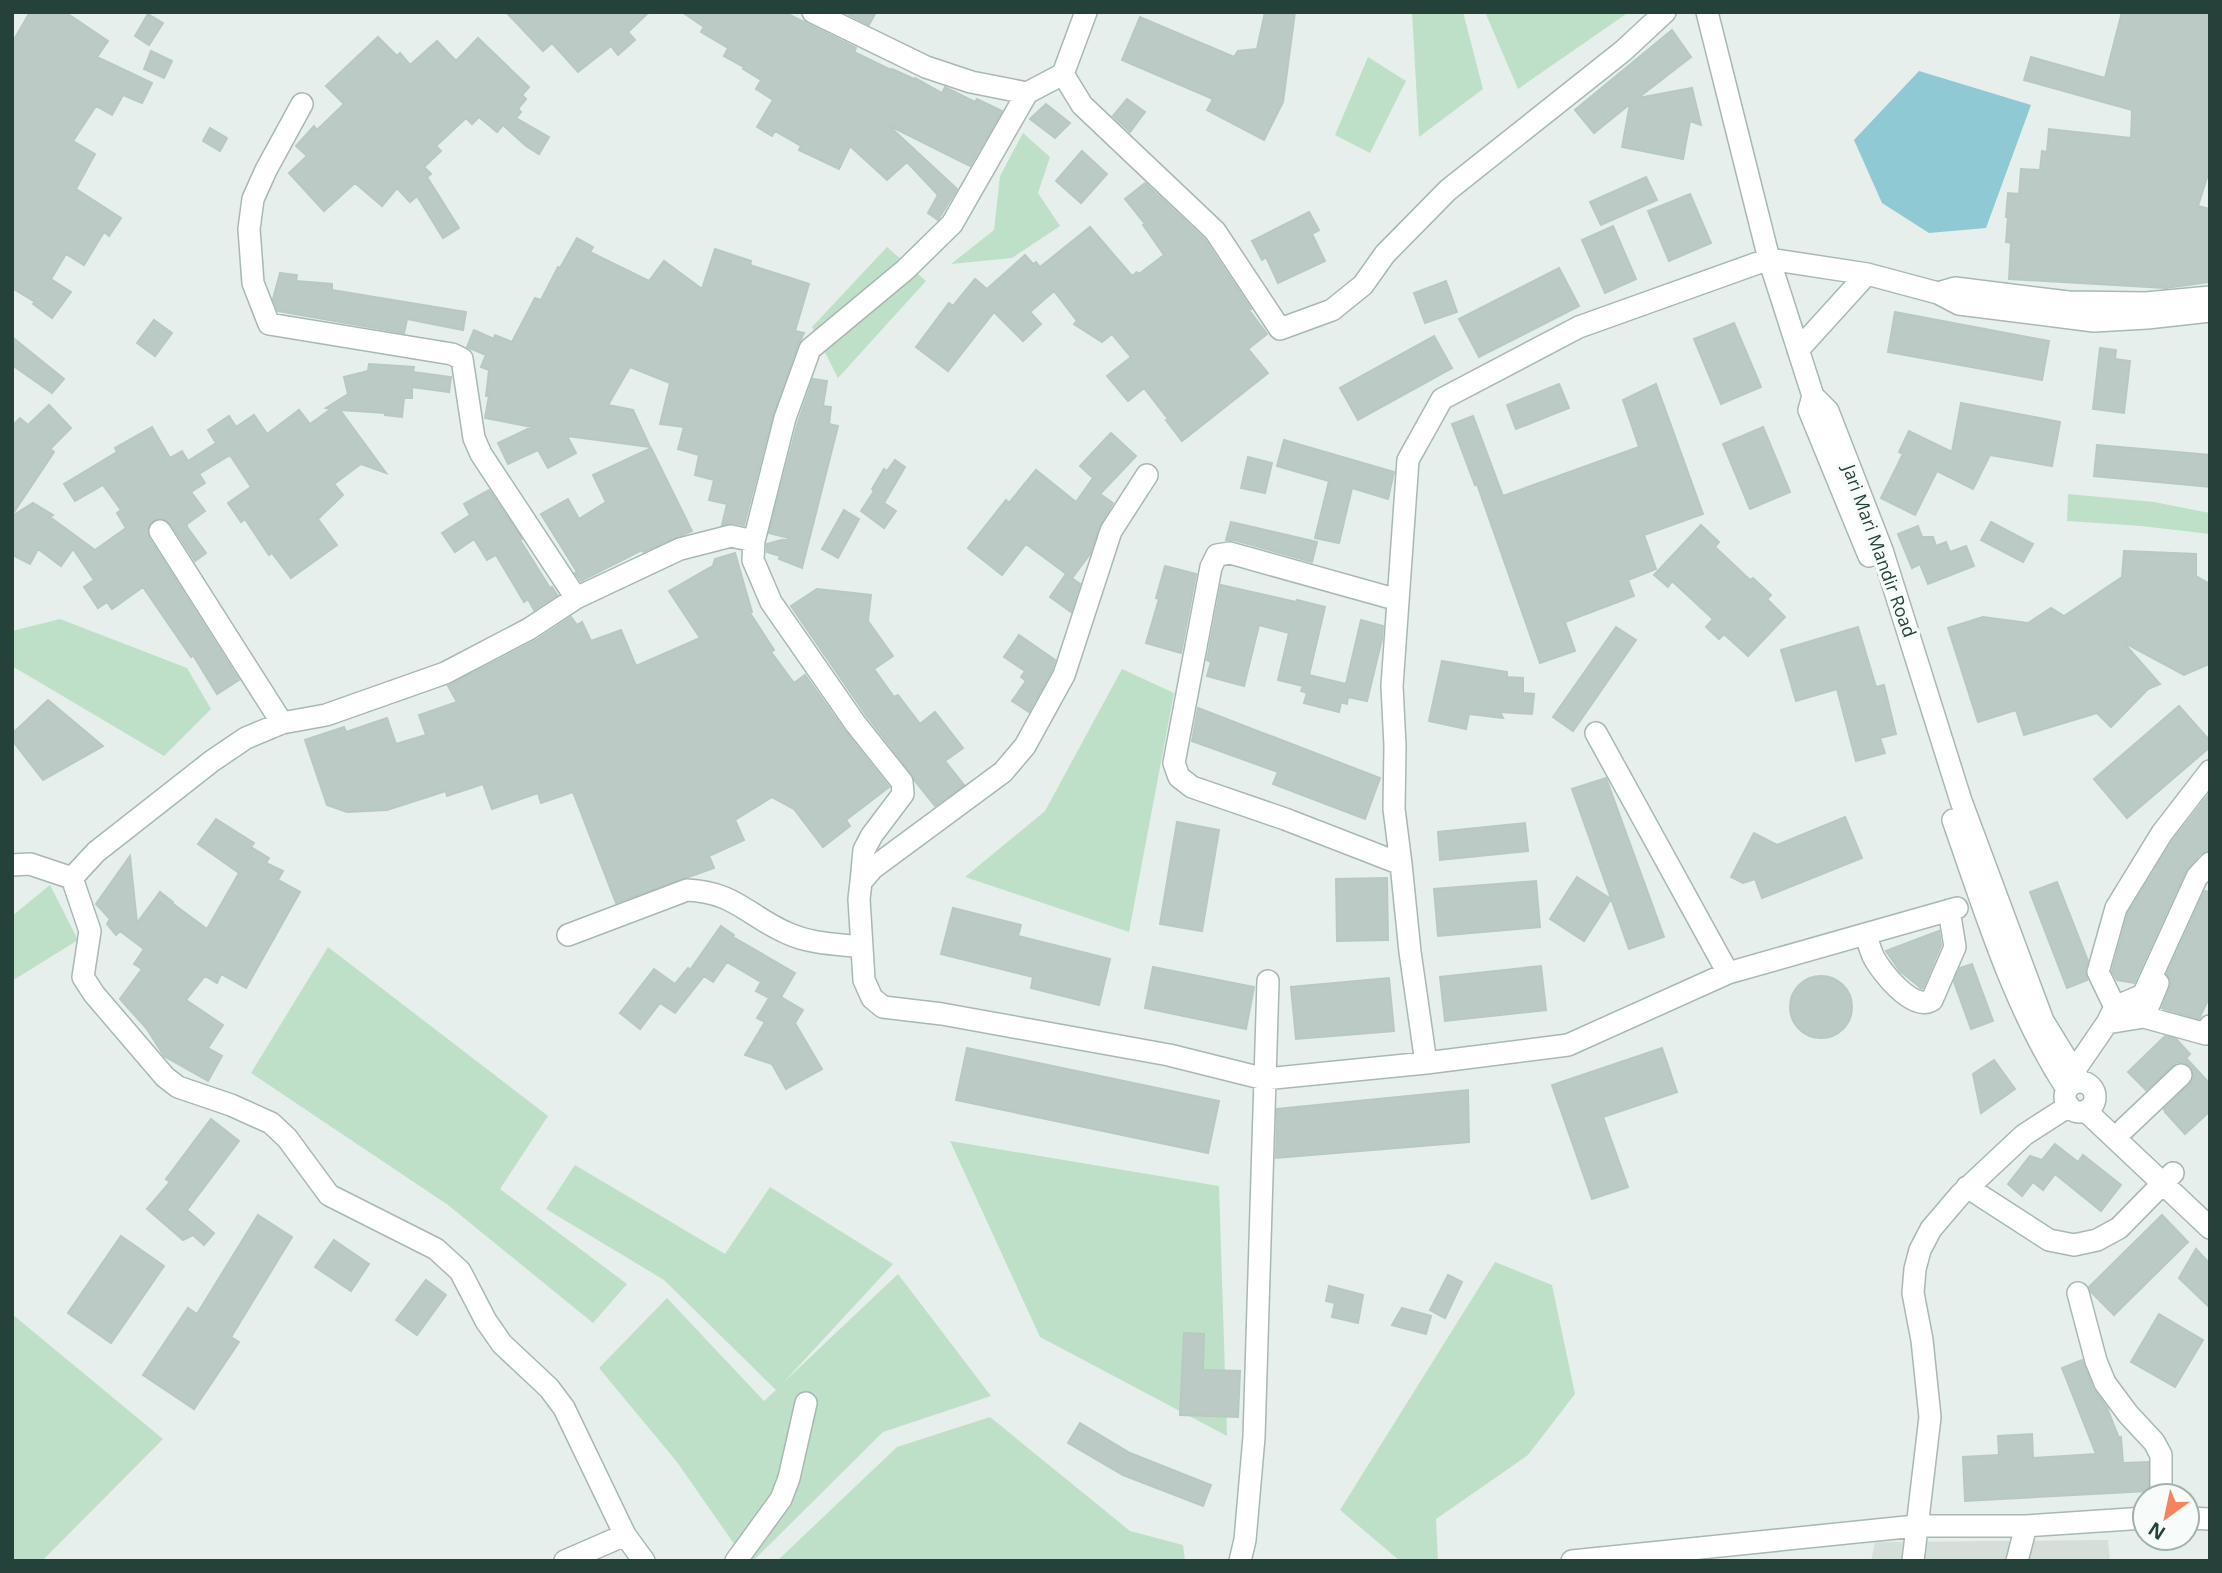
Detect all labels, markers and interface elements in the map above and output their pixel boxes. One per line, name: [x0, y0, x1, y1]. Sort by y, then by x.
street label: Jari Mari Mandir Road: [1837, 459, 1922, 640]
north arrow: [2131, 1482, 2201, 1552]
text: N: [2143, 1516, 2170, 1546]

